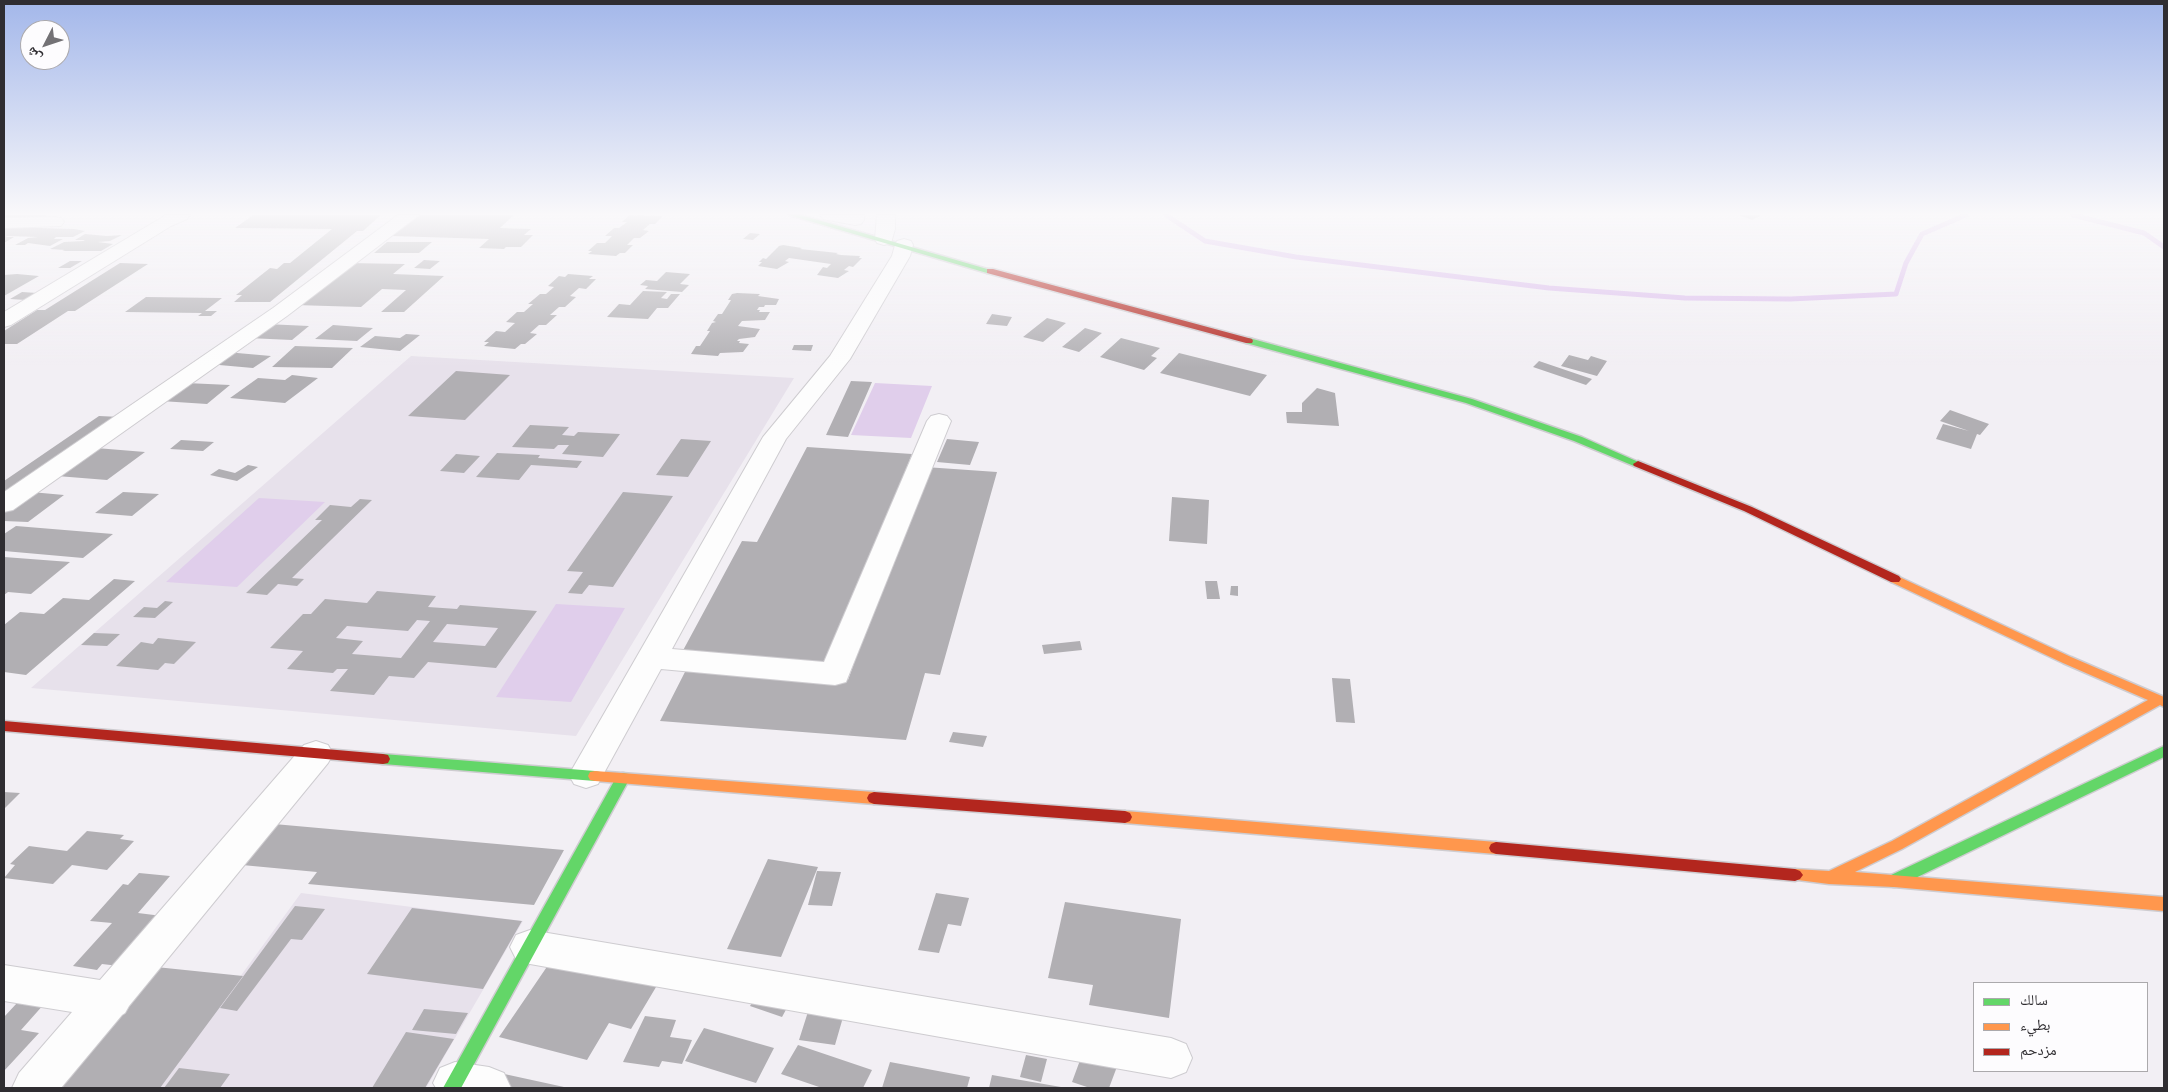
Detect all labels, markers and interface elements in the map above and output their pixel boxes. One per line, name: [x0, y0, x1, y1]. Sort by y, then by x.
north arrow: [20, 20, 70, 70]
text: ش: [23, 43, 45, 66]
legend: [1973, 982, 2148, 1072]
text: سالك: [2020, 991, 2048, 1009]
text: بطيء: [2020, 1016, 2050, 1034]
text: مزدحم: [2020, 1041, 2057, 1059]

